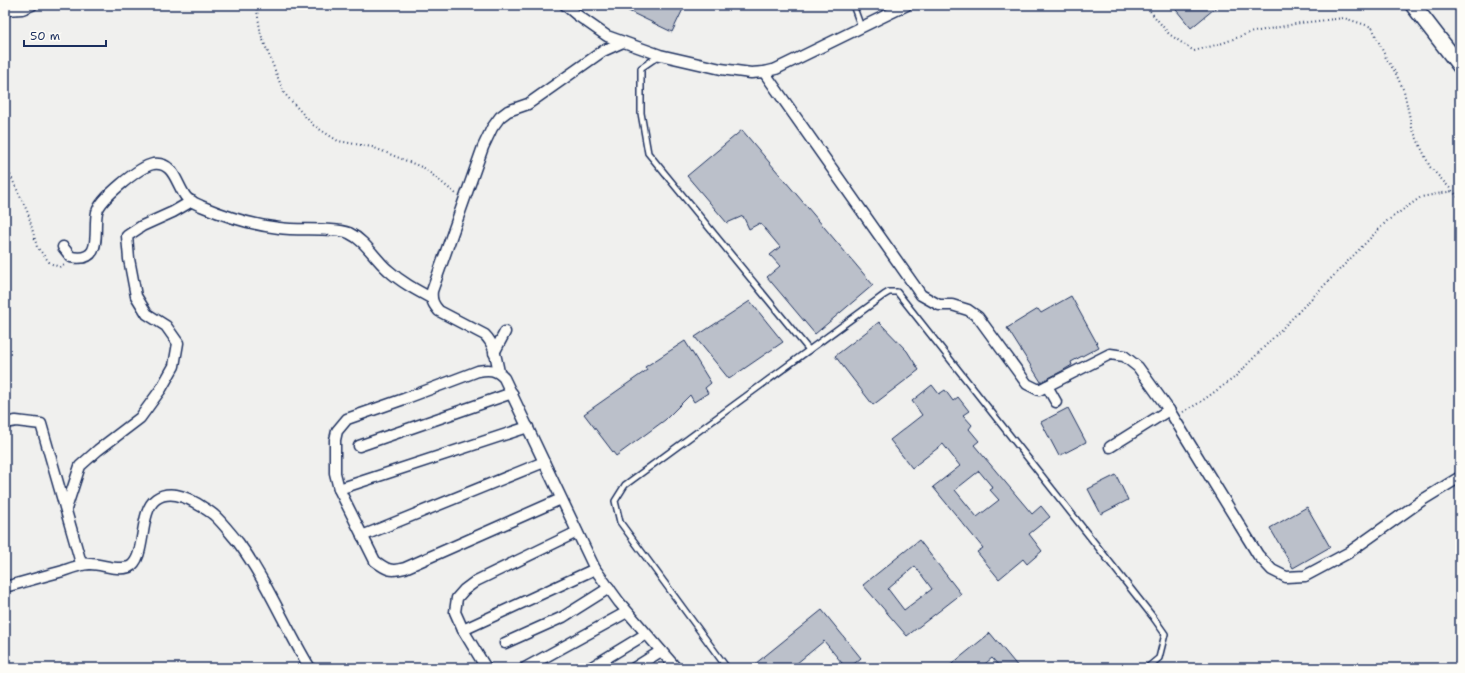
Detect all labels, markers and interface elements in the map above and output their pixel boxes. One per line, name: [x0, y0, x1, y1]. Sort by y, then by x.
scale bar: [24, 22, 106, 48]
text: 50 m: [30, 28, 60, 44]

